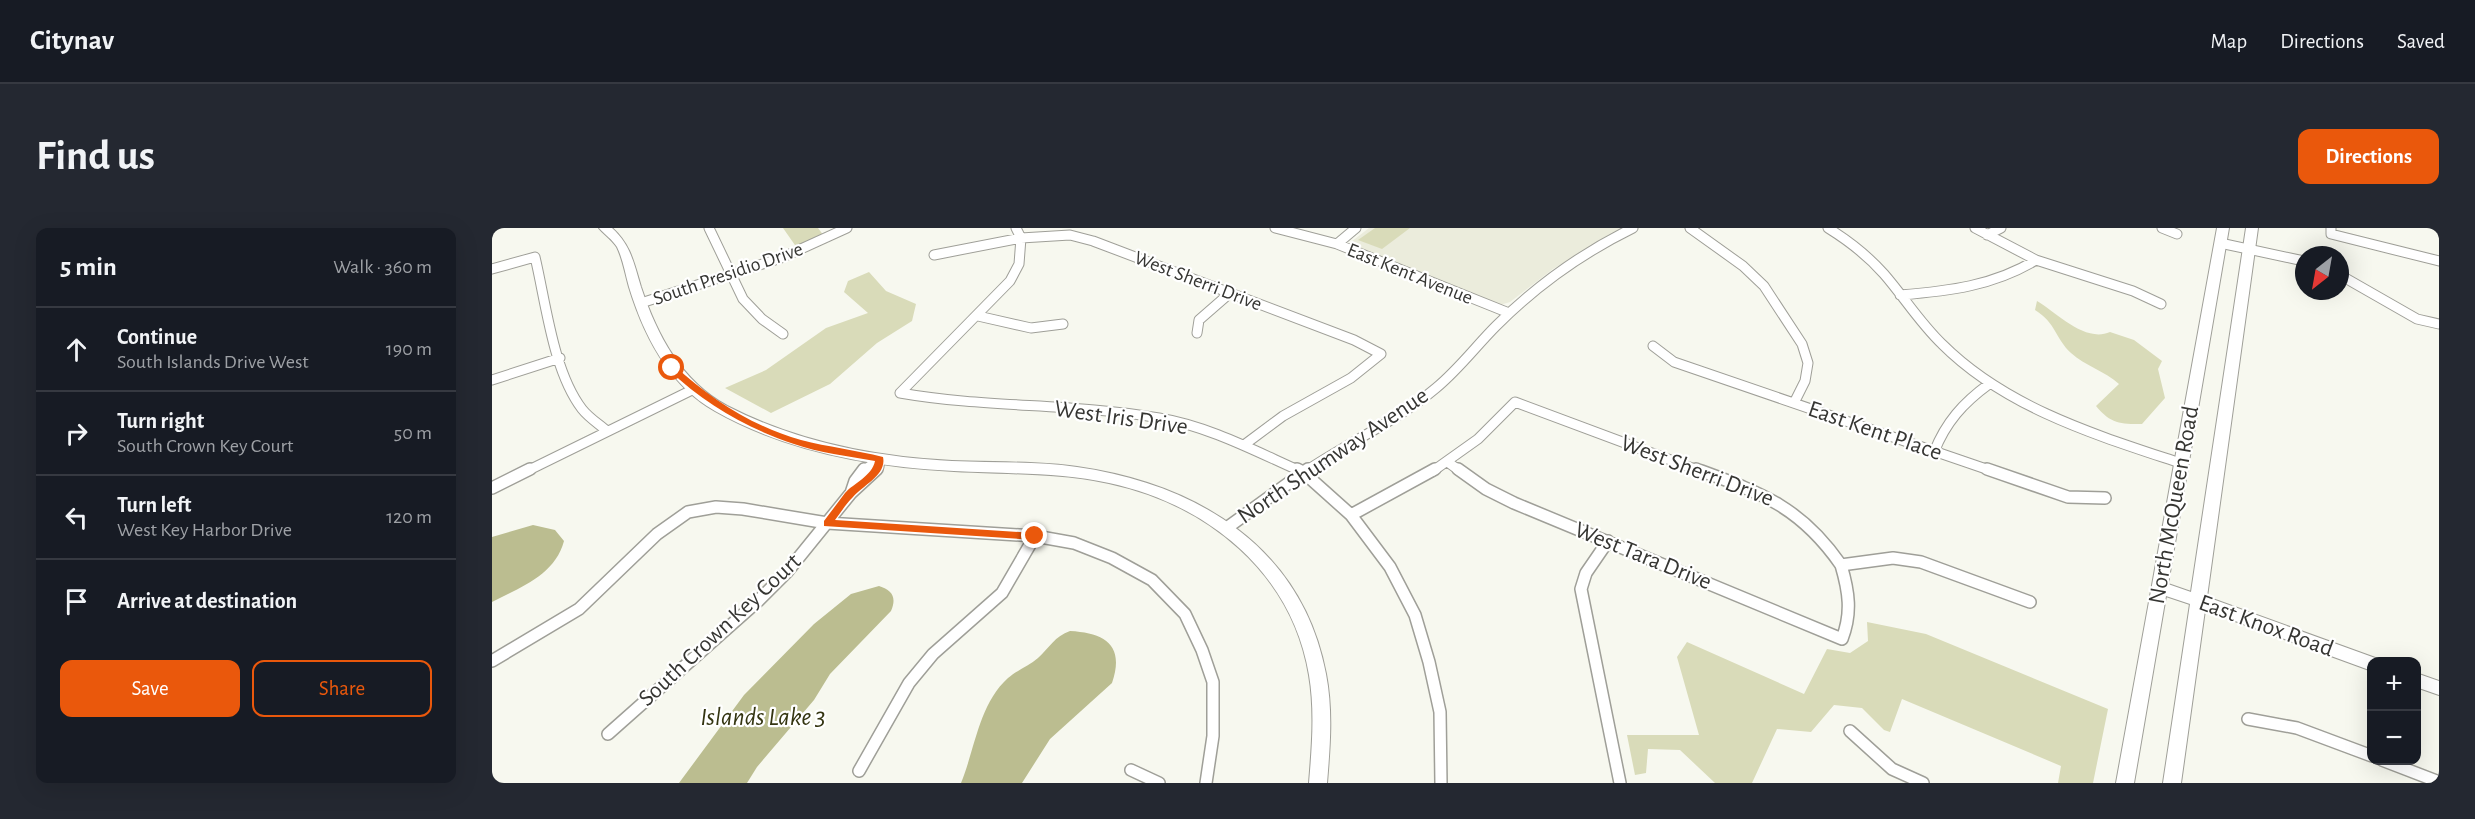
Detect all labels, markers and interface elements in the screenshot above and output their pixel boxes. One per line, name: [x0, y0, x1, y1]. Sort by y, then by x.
text: Citynav: [30, 27, 114, 55]
text: Map: [2211, 31, 2247, 52]
text: Directions: [2280, 31, 2364, 52]
text: Saved: [2397, 31, 2445, 52]
button: Directions: [2298, 129, 2439, 184]
text: Find us: [36, 135, 155, 177]
street label: South Presidio Drive: [650, 239, 806, 309]
street label: East Kent Avenue: [1344, 240, 1476, 308]
north arrow: [2295, 246, 2349, 300]
street label: West Sherri Drive: [1131, 248, 1265, 314]
text: 5 min: [60, 254, 117, 280]
text: Walk · 360 m: [333, 257, 432, 277]
text: Continue: [117, 326, 197, 348]
icon: ahead: [60, 333, 93, 366]
text: 190 m: [386, 339, 432, 359]
text: South Islands Drive West: [117, 352, 309, 372]
route start: [658, 354, 684, 380]
street label: North Shumway Avenue: [1233, 383, 1433, 529]
street label: West Iris Drive: [1053, 397, 1189, 439]
street label: East Kent Place: [1805, 397, 1945, 465]
street label: North McQueen Road: [2145, 404, 2203, 606]
text: Turn right: [117, 410, 204, 432]
icon: right: [60, 417, 93, 450]
text: 50 m: [394, 423, 432, 443]
street label: West Sherri Drive: [1617, 431, 1777, 511]
text: South Crown Key Court: [117, 436, 293, 456]
text: Turn left: [117, 494, 191, 516]
icon: left: [60, 501, 93, 534]
text: 120 m: [386, 507, 432, 527]
street label: West Tara Drive: [1571, 518, 1715, 594]
text: West Key Harbor Drive: [117, 520, 292, 540]
route end: [1021, 522, 1047, 548]
street label: South Crown Key Court: [634, 549, 806, 711]
icon: arrive: [60, 585, 93, 618]
text: Arrive at destination: [117, 590, 297, 612]
street label: East Knox Road: [2195, 591, 2337, 661]
map controls: [2367, 657, 2421, 765]
button: +: [2367, 657, 2421, 711]
button: Save: [60, 660, 240, 717]
button: Share: [252, 660, 432, 717]
water label: Islands Lake 3: [700, 704, 826, 730]
button: −: [2367, 711, 2421, 765]

